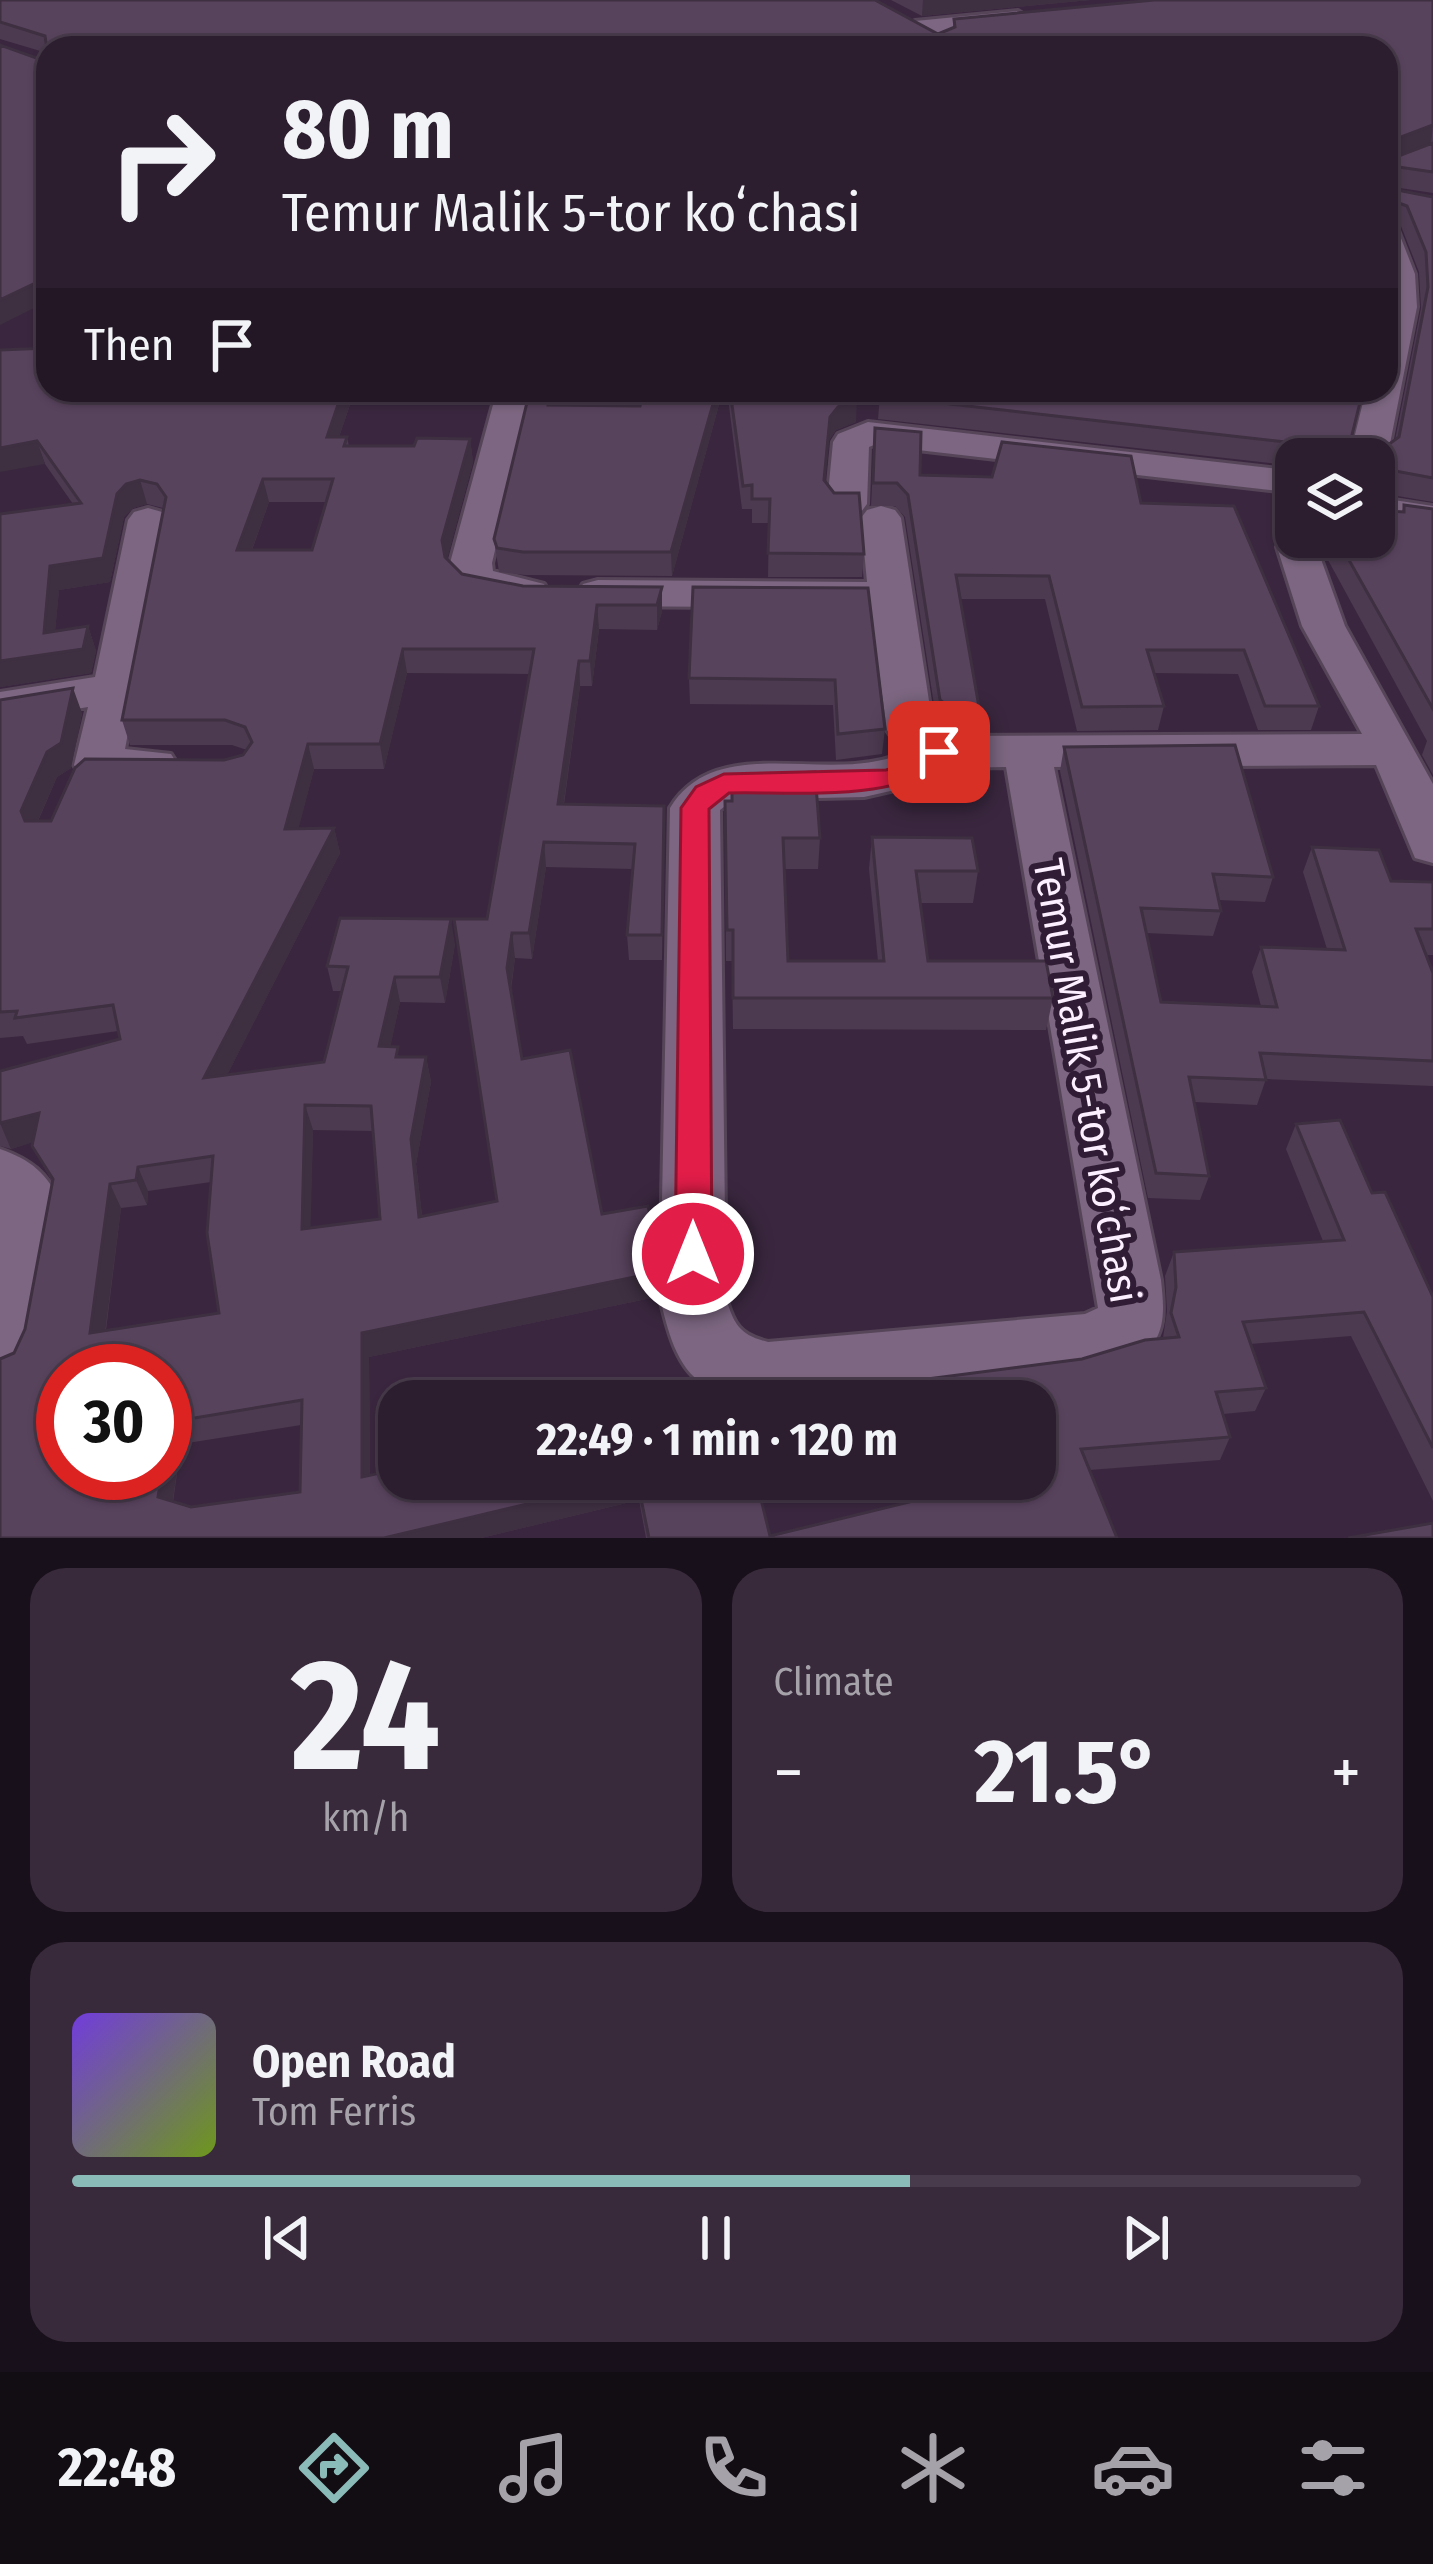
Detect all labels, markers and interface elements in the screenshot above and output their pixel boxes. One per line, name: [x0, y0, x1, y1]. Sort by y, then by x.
text: 80 m: [282, 79, 454, 180]
icon: right: [84, 84, 240, 240]
text: Temur Malik 5-tor koʻchasi: [282, 181, 861, 245]
icon: arrive: [199, 312, 265, 378]
text: Then: [84, 318, 175, 372]
map controls: [1275, 438, 1395, 558]
button: layers: [1275, 438, 1395, 558]
pin: [888, 701, 990, 803]
icon: arrive: [906, 719, 972, 785]
street label: Temur Malik 5-tor koʻchasi: [1022, 855, 1150, 1307]
position arrow: [630, 1191, 756, 1317]
speed limit sign: 30: [36, 1344, 192, 1500]
text: 22:49 · 1 min · 120 m: [536, 1413, 898, 1467]
text: 24: [291, 1623, 440, 1810]
text: Climate: [774, 1659, 894, 1705]
text: 21.5°: [975, 1718, 1160, 1826]
text: −: [774, 1733, 803, 1812]
text: +: [1331, 1733, 1361, 1812]
text: km/h: [322, 1795, 409, 1841]
text: Open Road: [252, 2035, 456, 2089]
text: Tom Ferris: [252, 2089, 416, 2135]
icon: previous: [254, 2205, 320, 2271]
icon: pause: [683, 2205, 749, 2271]
icon: next: [1113, 2205, 1179, 2271]
icon: directions: [292, 2426, 376, 2510]
icon: music: [492, 2426, 576, 2510]
icon: phone: [692, 2426, 776, 2510]
icon: climate: [891, 2426, 975, 2510]
icon: car: [1091, 2426, 1175, 2510]
icon: filters: [1291, 2426, 1375, 2510]
text: 22:48: [58, 2436, 176, 2500]

